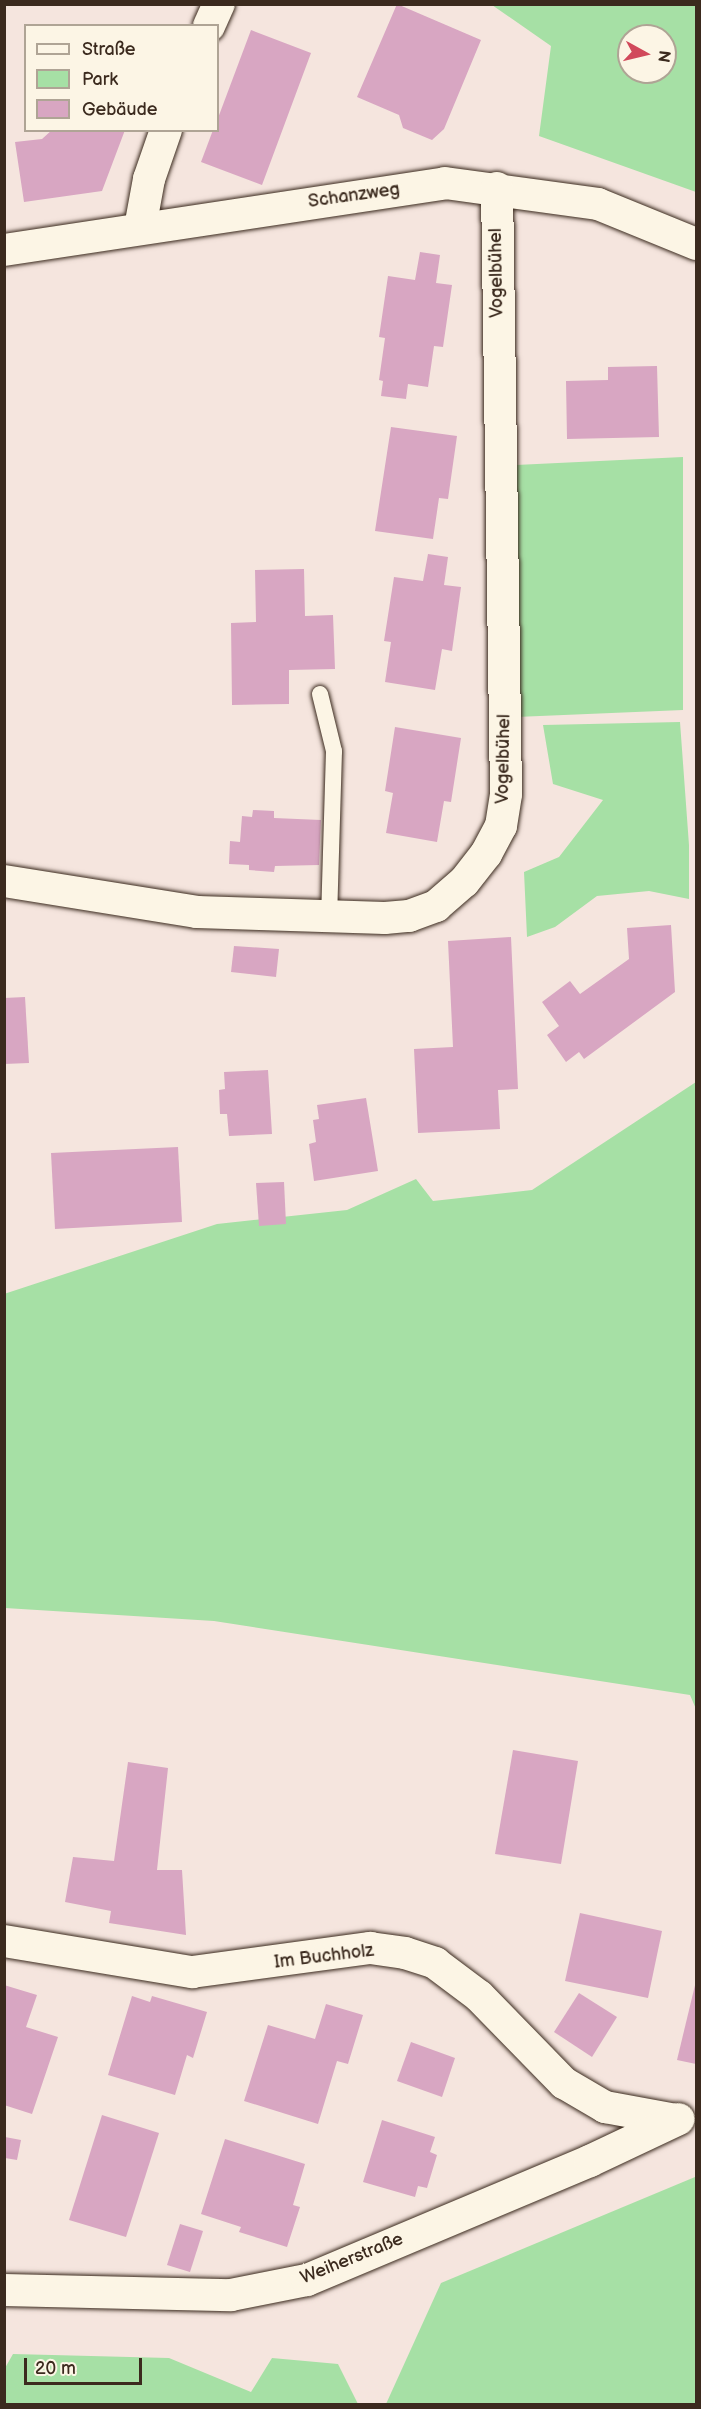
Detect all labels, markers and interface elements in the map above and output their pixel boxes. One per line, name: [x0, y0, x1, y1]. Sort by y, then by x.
legend: [24, 24, 219, 132]
north arrow: [617, 24, 677, 84]
text: Straße: [82, 39, 135, 60]
text: N: [653, 49, 674, 64]
text: Park: [82, 69, 118, 90]
text: Gebäude: [82, 99, 158, 120]
street label: Schanzweg: [307, 179, 401, 213]
street label: Vogelbühel: [485, 228, 509, 318]
street label: Vogelbühel: [492, 714, 516, 804]
street label: Im Buchholz: [273, 1940, 375, 1974]
street label: Weiherstraße: [297, 2229, 407, 2289]
scale bar: [27, 2346, 146, 2384]
text: 20 m: [35, 2358, 76, 2379]

